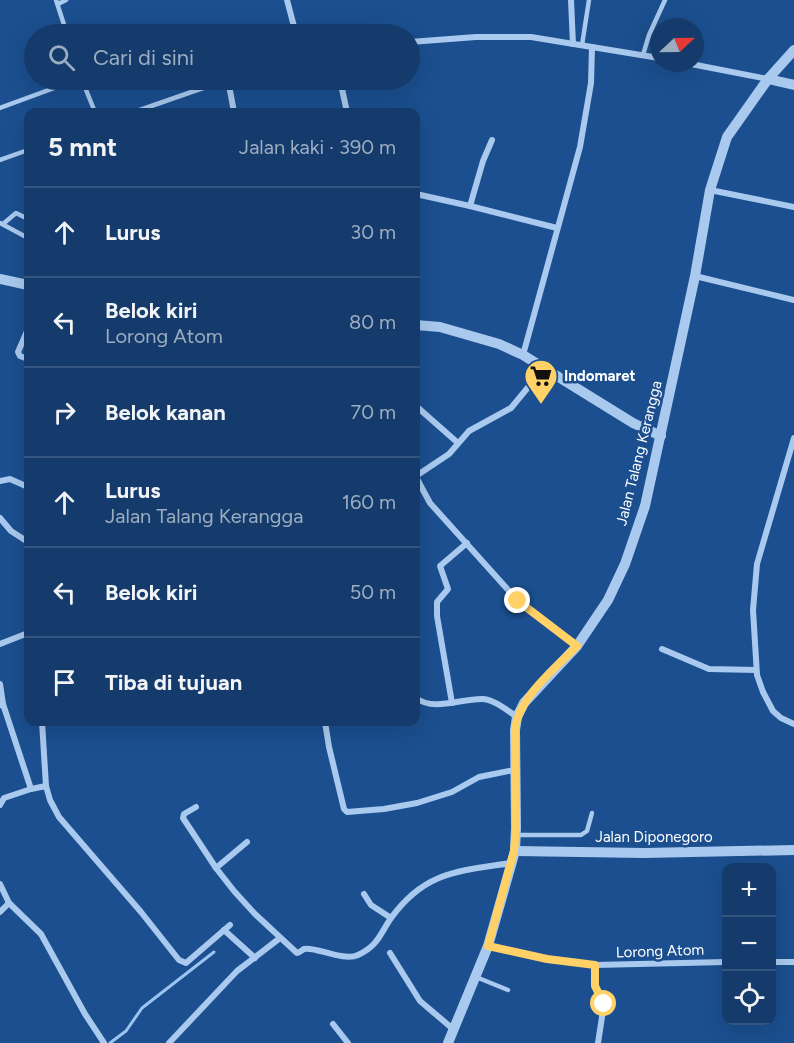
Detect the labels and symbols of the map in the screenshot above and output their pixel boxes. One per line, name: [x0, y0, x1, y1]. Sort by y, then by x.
north arrow: [650, 18, 704, 72]
supermarket icon: Indomaret: [523, 358, 559, 405]
place label: Indomaret: [564, 367, 636, 385]
street label: Jalan Talang Kerangga: [612, 379, 666, 527]
route end: [504, 587, 530, 613]
street label: Jalan Diponegoro: [595, 828, 713, 846]
street label: Lorong Atom: [616, 940, 704, 962]
route start: [590, 990, 616, 1016]

